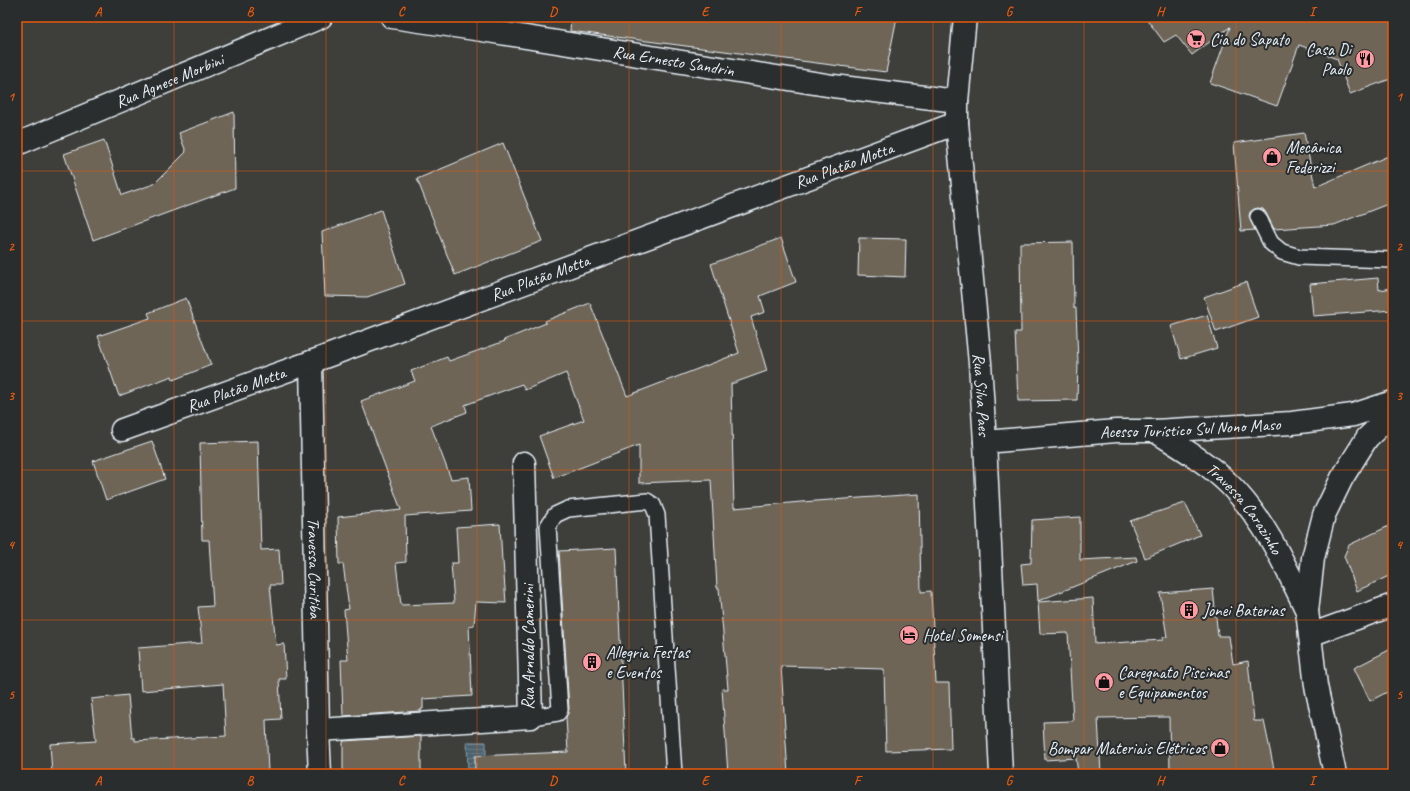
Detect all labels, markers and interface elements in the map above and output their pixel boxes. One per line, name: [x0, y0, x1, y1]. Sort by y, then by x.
text: A: [95, 4, 103, 20]
text: B: [247, 4, 255, 20]
text: C: [398, 4, 406, 20]
text: D: [549, 4, 558, 20]
text: E: [702, 4, 711, 20]
text: F: [854, 4, 863, 20]
text: G: [1006, 4, 1014, 20]
text: H: [1156, 4, 1166, 20]
text: I: [1309, 4, 1318, 20]
supermarket icon: Cia do Sapato: [1185, 28, 1207, 50]
place label: Cia do Sapato: [1210, 29, 1290, 50]
place label: Casa Di Paolo: [1306, 39, 1354, 80]
street label: Rua Ernesto Sandrin: [612, 41, 736, 81]
street label: Rua Agnese Morbini: [112, 48, 228, 113]
restaurant icon: Casa Di Paolo: [1354, 48, 1376, 70]
text: 1: [8, 89, 16, 105]
text: 1: [1396, 89, 1404, 105]
street label: Rua Platão Motta: [792, 137, 898, 193]
place label: Mecânica Federizzi: [1286, 137, 1342, 178]
shop icon: Mecânica Federizzi: [1261, 146, 1283, 168]
text: 2: [8, 239, 15, 255]
text: 2: [1396, 239, 1403, 255]
street label: Rua Platão Motta: [488, 249, 594, 306]
street label: Rua Silva Paes: [968, 352, 995, 439]
street label: Rua Platão Motta: [184, 361, 290, 417]
text: 3: [8, 388, 15, 404]
text: 3: [1396, 388, 1403, 404]
street label: Acesso Turístico Sul Nono Maso: [1099, 414, 1282, 443]
street label: Travessa Carazinho: [1202, 458, 1287, 559]
street label: Travessa Curitiba: [303, 517, 326, 620]
text: 4: [8, 537, 16, 553]
text: 4: [1396, 537, 1404, 553]
street label: Rua Arnaldo Camerini: [518, 582, 539, 710]
building icon: Jonei Baterias: [1178, 599, 1200, 621]
place label: Jonei Baterias: [1202, 600, 1287, 621]
hotel icon: Hotel Somensi: [898, 624, 920, 646]
place label: Hotel Somensi: [923, 625, 1004, 646]
place label: Allegria Festas e Eventos: [606, 642, 691, 683]
building icon: Allegria Festas e Eventos: [581, 651, 603, 673]
place label: Caregnato Piscinas e Equipamentos: [1118, 662, 1230, 703]
shop icon: Caregnato Piscinas e Equipamentos: [1093, 671, 1115, 693]
text: 5: [8, 687, 15, 703]
text: 5: [1396, 687, 1403, 703]
shop icon: Bompar Materiais Elétricos: [1209, 737, 1231, 759]
place label: Bompar Materiais Elétricos: [1048, 738, 1208, 759]
text: A: [95, 773, 103, 789]
text: B: [247, 773, 255, 789]
text: C: [398, 773, 406, 789]
text: D: [549, 773, 558, 789]
text: E: [702, 773, 711, 789]
text: F: [854, 773, 863, 789]
text: G: [1006, 773, 1014, 789]
text: H: [1156, 773, 1166, 789]
text: I: [1309, 773, 1318, 789]

